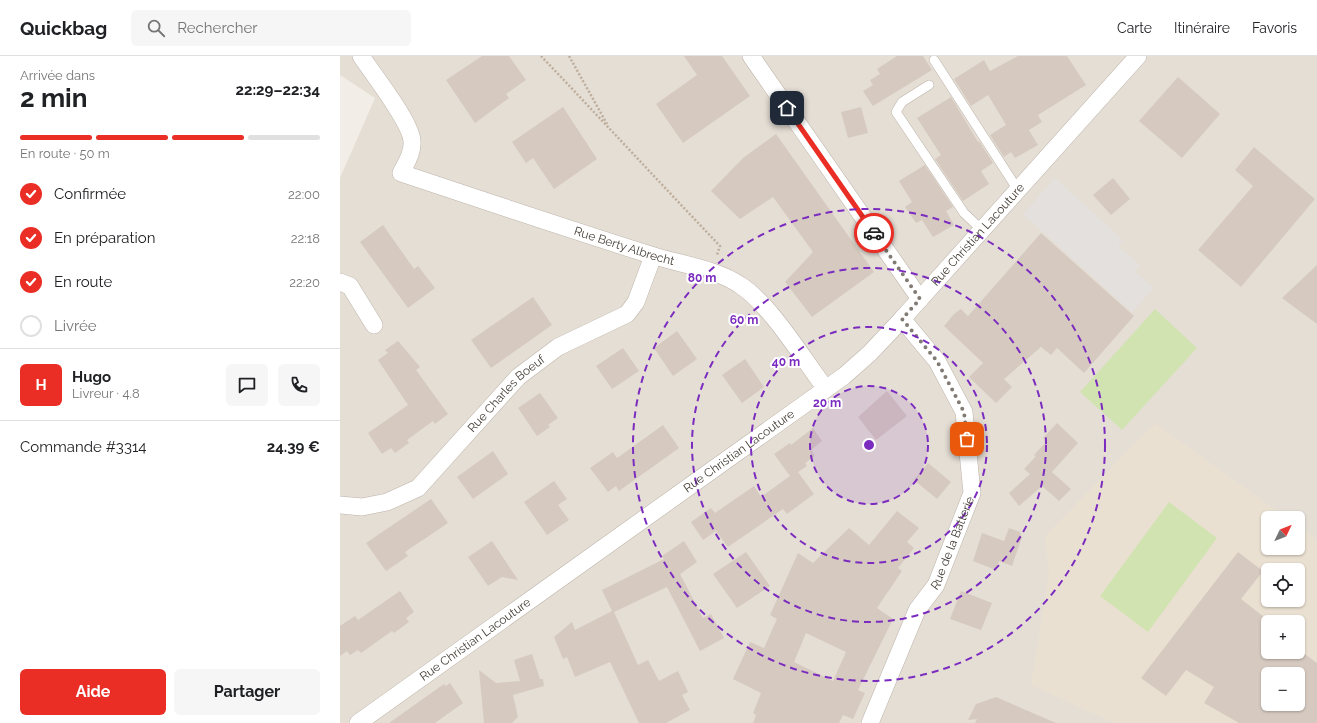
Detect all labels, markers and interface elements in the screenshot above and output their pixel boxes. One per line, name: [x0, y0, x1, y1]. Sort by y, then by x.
search box: [131, 10, 411, 46]
text: Quickbag: [20, 17, 107, 39]
icon: search: [145, 17, 167, 39]
text: Rechercher: [177, 19, 257, 37]
text: Carte: [1117, 20, 1152, 36]
text: Itinéraire: [1174, 20, 1230, 36]
text: Favoris: [1252, 20, 1297, 36]
text: Arrivée dans: [20, 68, 95, 83]
text: 22:29–22:34: [235, 81, 320, 99]
text: 2 min: [20, 83, 87, 113]
pin: [770, 91, 804, 125]
icon: home: [776, 97, 798, 119]
text: En route · 50 m: [20, 146, 110, 161]
street label: Rue Christian Lacouture: [928, 180, 1027, 289]
icon: check: [20, 183, 42, 205]
text: Confirmée: [54, 185, 126, 203]
text: 22:00: [288, 187, 320, 202]
courier: [854, 213, 894, 253]
icon: car: [863, 222, 885, 244]
street label: Rue Berty Albrecht: [572, 224, 676, 268]
icon: check: [20, 227, 42, 249]
text: En préparation: [54, 229, 155, 247]
text: 22:18: [291, 231, 320, 246]
icon: check: [20, 271, 42, 293]
text: 80 m: [688, 271, 716, 285]
text: En route: [54, 273, 112, 291]
text: 22:20: [289, 275, 320, 290]
text: 60 m: [730, 313, 758, 327]
text: Livrée: [54, 317, 97, 335]
street label: Rue Charles Boeuf: [465, 352, 548, 435]
text: 40 m: [772, 355, 800, 369]
button: chat: [226, 364, 268, 406]
button: phone: [278, 364, 320, 406]
text: Hugo: [72, 368, 111, 386]
text: H: [35, 376, 47, 394]
text: Livreur · 4.8: [72, 386, 140, 401]
text: 20 m: [813, 396, 841, 410]
street label: Rue Christian Lacouture: [681, 407, 797, 495]
pin: [950, 422, 984, 456]
icon: bag: [956, 428, 978, 450]
text: Commande #3314: [20, 438, 147, 456]
text: 24.39 €: [267, 438, 320, 456]
centre of rings: [862, 438, 876, 452]
street label: Rue de la Batterie: [928, 494, 977, 593]
north arrow: [1261, 511, 1305, 555]
map controls: [1261, 511, 1305, 711]
button: locate: [1261, 563, 1305, 607]
street label: Rue Christian Lacouture: [417, 595, 533, 684]
button: +: [1261, 615, 1305, 659]
button: −: [1261, 667, 1305, 711]
button: Aide: [20, 669, 166, 715]
button: Partager: [174, 669, 320, 715]

